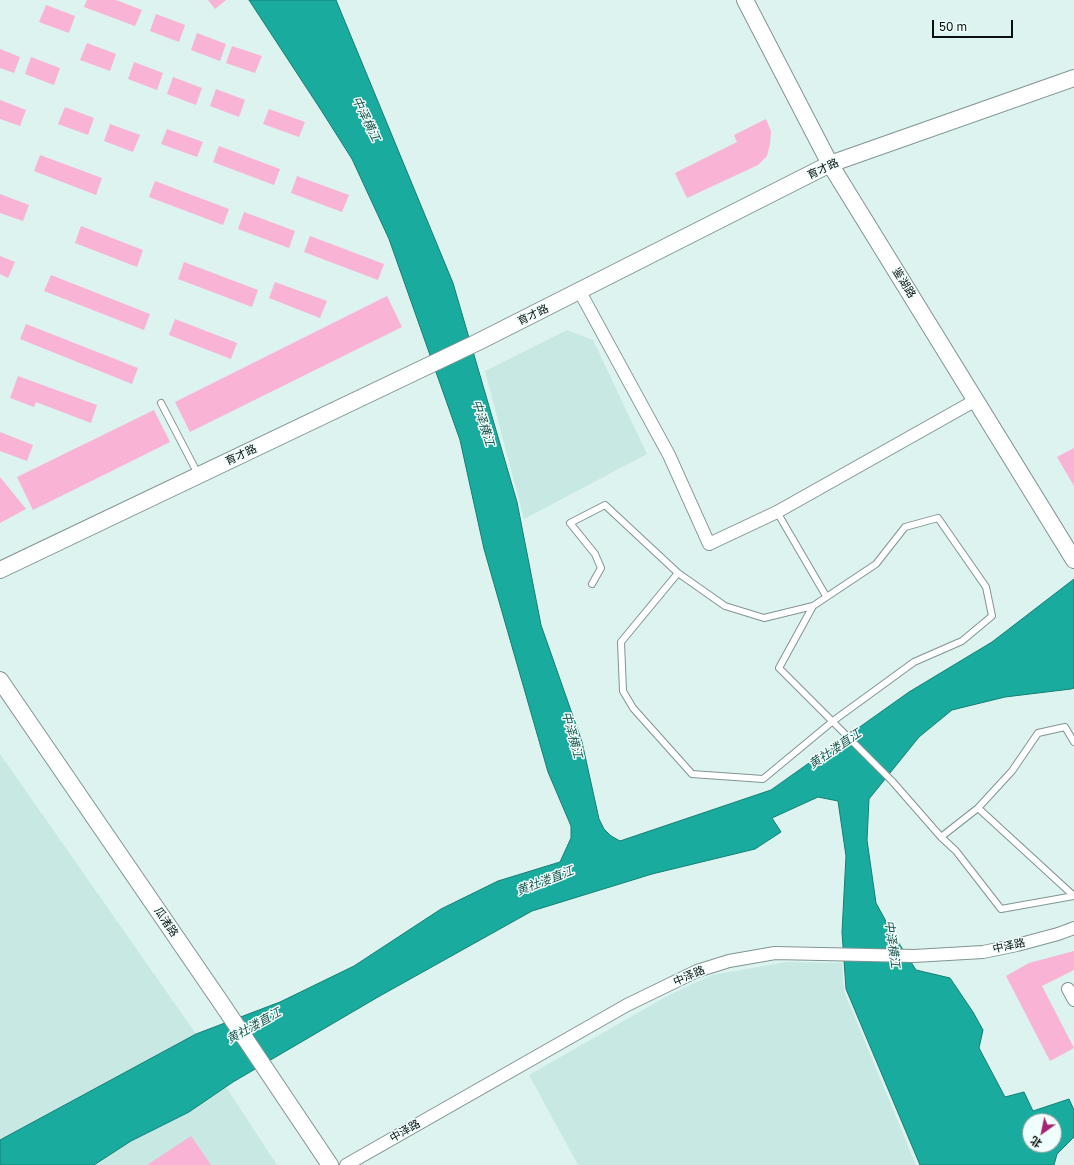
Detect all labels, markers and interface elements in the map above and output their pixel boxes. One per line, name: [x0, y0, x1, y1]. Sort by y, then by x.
scale bar: [934, 12, 1015, 38]
text: 50 m: [939, 19, 967, 34]
water label: 中泽横江: [349, 94, 383, 144]
street label: 育才路: [805, 156, 841, 182]
street label: 鉴湖路: [890, 266, 918, 300]
street label: 育才路: [515, 302, 551, 328]
water label: 中泽横江: [469, 398, 497, 448]
street label: 育才路: [223, 442, 259, 468]
water label: 中泽横江: [559, 710, 585, 760]
water label: 黄社溇直江: [806, 726, 864, 772]
water label: 黄社溇直江: [514, 864, 576, 898]
street label: 瓜渚路: [151, 905, 181, 939]
water label: 中泽横江: [882, 919, 902, 969]
street label: 中泽路: [991, 936, 1027, 956]
street label: 中泽路: [671, 963, 707, 989]
water label: 黄社溇直江: [224, 1005, 284, 1047]
north arrow: [1022, 1113, 1062, 1153]
street label: 中泽路: [387, 1117, 423, 1145]
text: 北: [1028, 1134, 1044, 1151]

